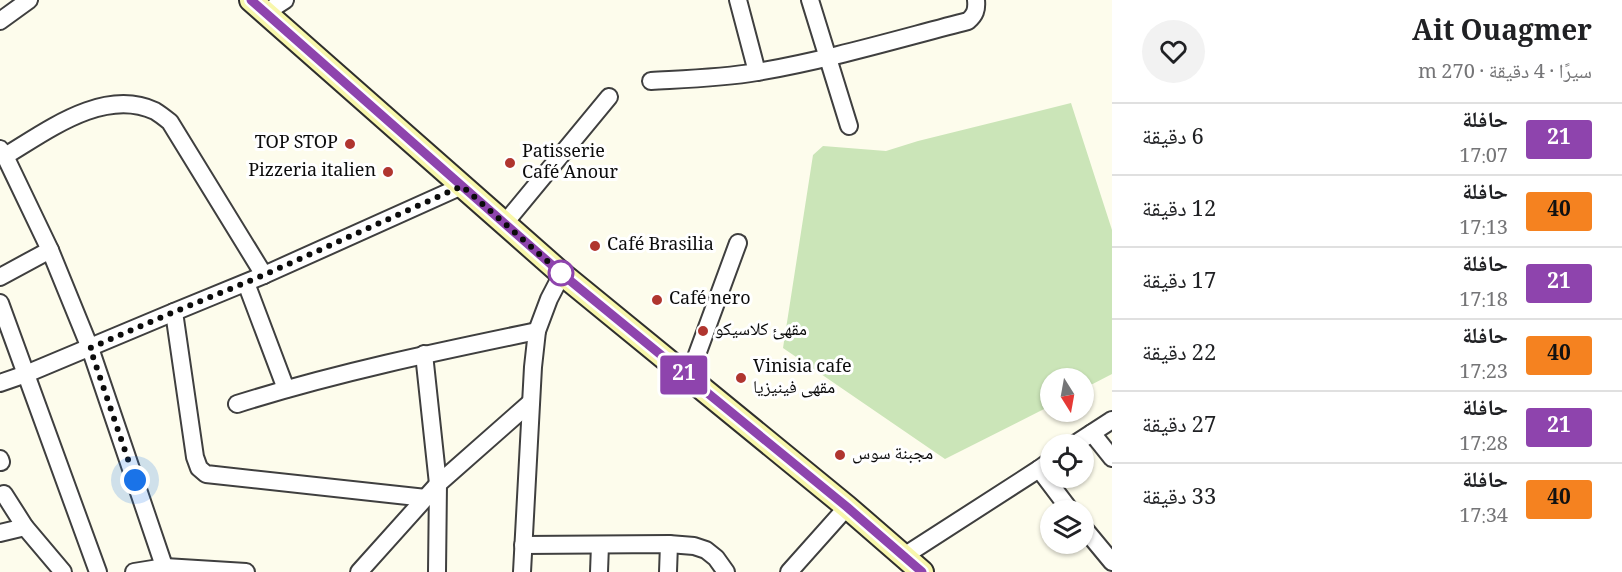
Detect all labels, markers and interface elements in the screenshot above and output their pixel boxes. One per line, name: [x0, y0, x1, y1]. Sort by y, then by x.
text: Ait Ouagmer: [1412, 10, 1592, 58]
button: heart: [1142, 20, 1205, 83]
text: سيرًا · 4 دقيقة · 270 m: [1418, 57, 1592, 91]
text: حافلة: [1462, 103, 1508, 141]
text: 6 دقيقة: [1142, 120, 1204, 158]
text: 21: [1547, 122, 1571, 157]
place label: TOP STOP: [255, 129, 338, 159]
marker: TOP STOP: [343, 137, 357, 151]
place label: Patisserie Café Anour: [522, 138, 619, 189]
text: 17:07: [1459, 141, 1508, 175]
marker: Patisserie Café Anour: [503, 156, 517, 170]
place label: Pizzeria italien: [248, 157, 376, 187]
marker: Pizzeria italien: [381, 165, 395, 179]
text: حافلة: [1462, 175, 1508, 213]
text: 12 دقيقة: [1142, 192, 1216, 230]
text: 40: [1547, 194, 1571, 229]
text: 17:13: [1459, 213, 1508, 247]
place label: Café Brasilia: [607, 231, 714, 261]
marker: Café Brasilia: [588, 239, 602, 253]
text: حافلة: [1462, 247, 1508, 285]
unlabelled marker: [548, 260, 574, 286]
text: 17 دقيقة: [1142, 264, 1216, 302]
text: 21: [1547, 266, 1571, 301]
place label: Café nero: [669, 285, 751, 315]
text: 17:18: [1459, 285, 1508, 319]
marker: Café nero: [650, 293, 664, 307]
place label: مقهئ كلاسيكو: [715, 316, 807, 346]
text: حافلة: [1462, 319, 1508, 357]
marker: مقهئ كلاسيكو: [696, 324, 710, 338]
text: 22 دقيقة: [1142, 336, 1216, 374]
text: 40: [1547, 338, 1571, 373]
place label: Vinisia cafe مقهى فينيزيا: [753, 353, 852, 404]
line badge: 21: [657, 356, 711, 394]
text: 17:23: [1459, 357, 1508, 391]
text: 21: [672, 358, 696, 393]
north arrow: [1040, 368, 1094, 422]
map controls: [1040, 368, 1094, 554]
marker: Vinisia cafe مقهى فينيزيا: [734, 371, 748, 385]
text: حافلة: [1462, 391, 1508, 429]
text: 27 دقيقة: [1142, 408, 1216, 446]
text: 21: [1547, 410, 1571, 445]
text: 17:28: [1459, 429, 1508, 463]
button: locate: [1040, 434, 1094, 488]
place label: مجبنة سوس: [852, 440, 933, 470]
marker: مجبنة سوس: [833, 448, 847, 462]
text: حافلة: [1462, 463, 1508, 501]
your location: [120, 465, 150, 495]
text: 33 دقيقة: [1142, 480, 1216, 518]
text: 40: [1547, 482, 1571, 517]
button: layers: [1040, 500, 1094, 554]
text: 17:34: [1459, 501, 1508, 535]

